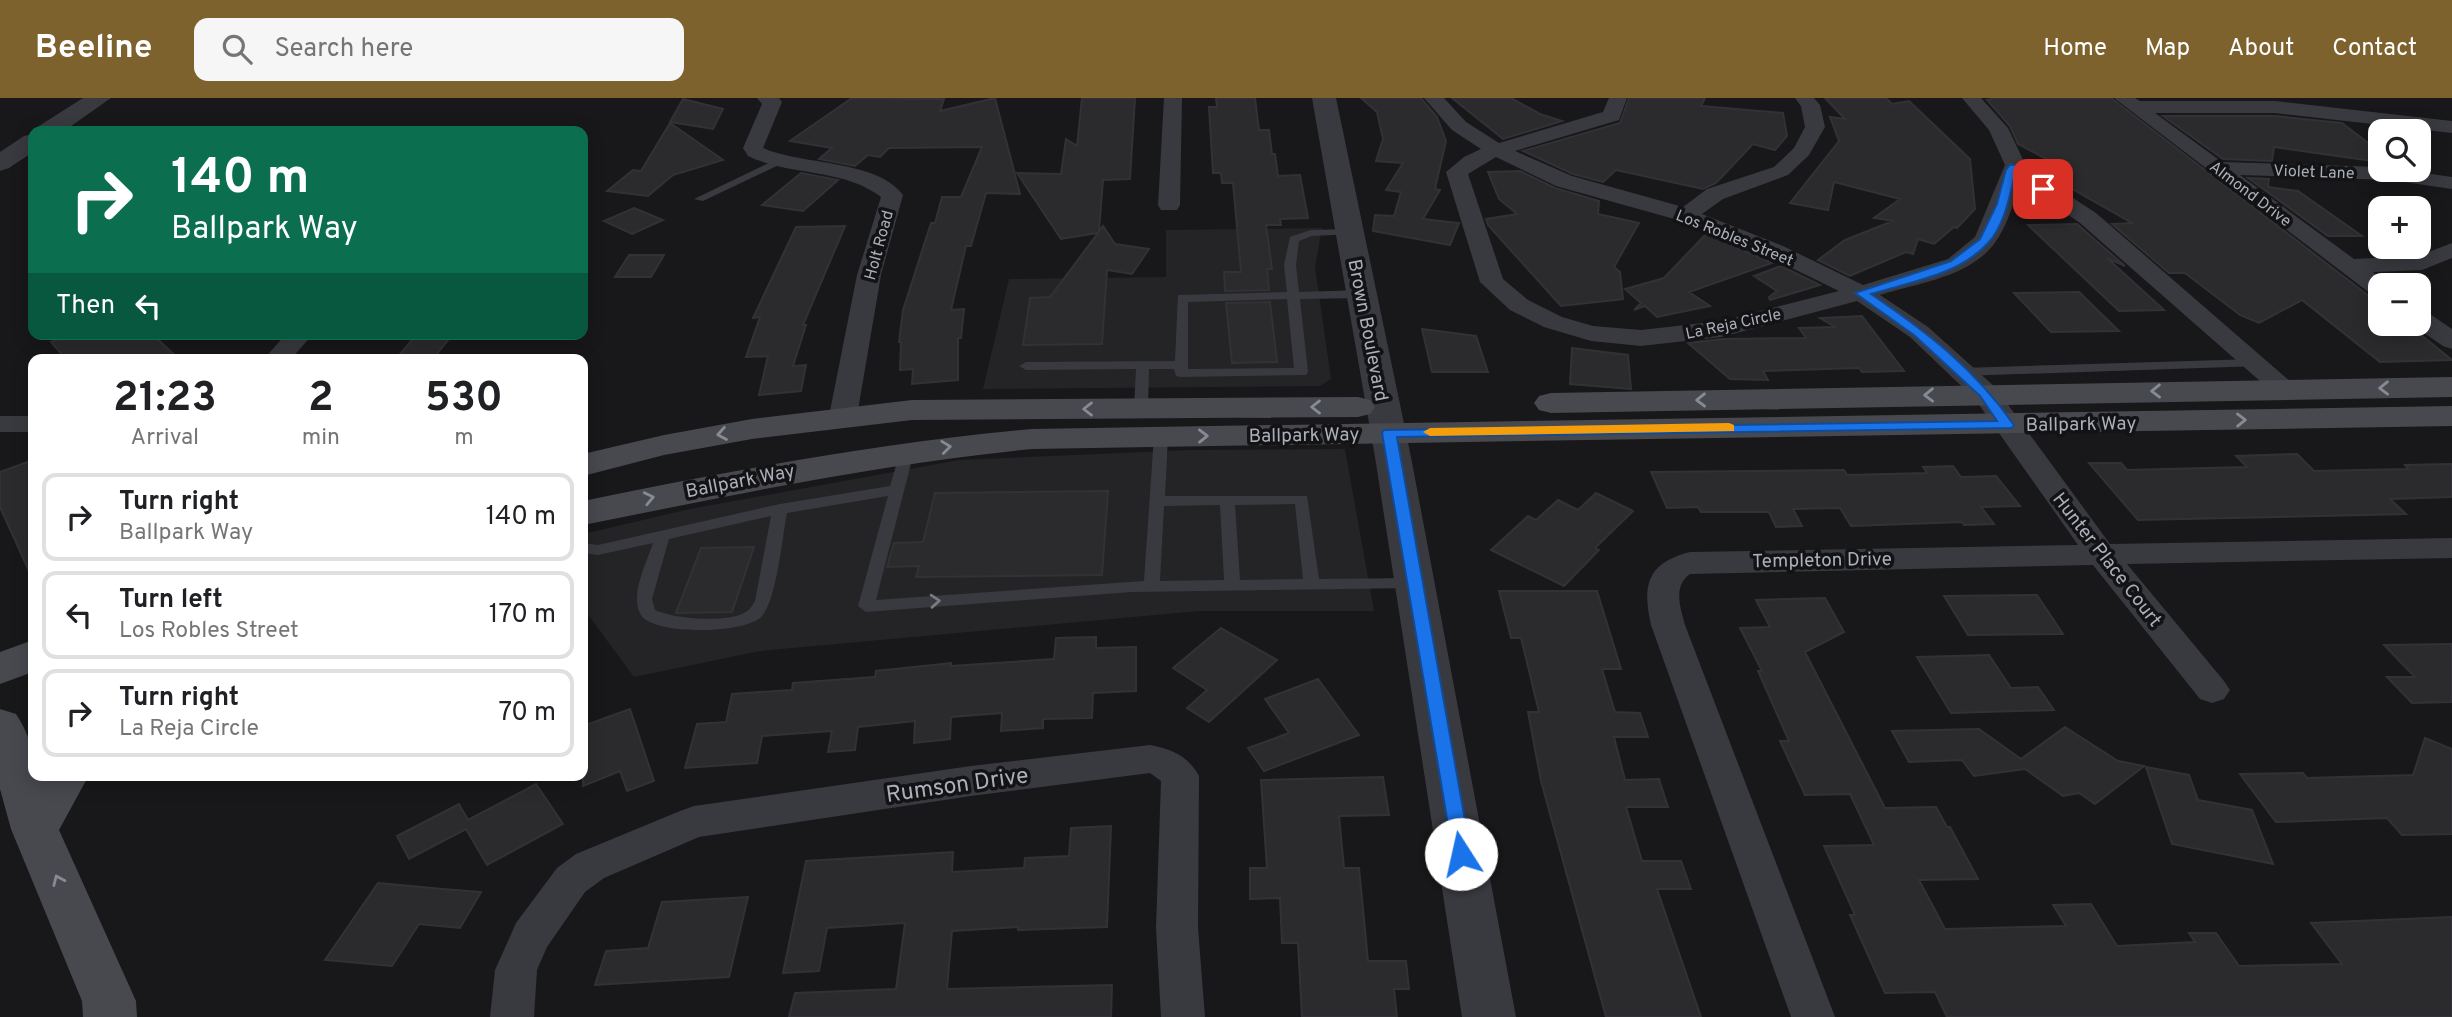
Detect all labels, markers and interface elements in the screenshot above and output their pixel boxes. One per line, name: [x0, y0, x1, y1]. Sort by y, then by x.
search box: [194, 18, 684, 81]
text: Beeline: [35, 28, 152, 70]
icon: search: [218, 30, 256, 68]
text: Search here: [274, 33, 413, 66]
text: Home: [2043, 34, 2107, 64]
text: Map: [2145, 34, 2190, 64]
text: About: [2228, 34, 2294, 64]
text: Contact: [2332, 34, 2417, 64]
map controls: [2368, 119, 2431, 336]
button: search: [2368, 119, 2431, 182]
text: 140 m: [171, 149, 310, 211]
icon: right: [56, 154, 147, 245]
street label: Almond Drive: [2205, 157, 2295, 232]
pin: [2013, 159, 2073, 219]
street label: Violet Lane: [2273, 162, 2355, 184]
icon: arrive: [2024, 170, 2062, 208]
button: +: [2368, 196, 2431, 259]
street label: Los Robles Street: [1673, 206, 1796, 272]
street label: Holt Road: [861, 209, 899, 282]
text: Ballpark Way: [171, 210, 358, 250]
street label: Brown Boulevard: [1341, 257, 1393, 404]
button: −: [2368, 273, 2431, 336]
icon: left: [129, 287, 167, 325]
text: Then: [56, 290, 115, 323]
street label: La Reja Circle: [1684, 305, 1783, 345]
text: 21:23: [113, 373, 217, 426]
text: 2: [308, 373, 334, 426]
text: 530: [425, 373, 503, 426]
one-way arrow: [2378, 380, 2389, 396]
one-way arrow: [2151, 384, 2162, 399]
one-way arrow: [1923, 387, 1934, 402]
one-way arrow: [1696, 393, 1707, 408]
one-way arrow: [1310, 399, 1320, 415]
one-way arrow: [1082, 401, 1093, 417]
street label: Ballpark Way: [2025, 412, 2137, 438]
one-way arrow: [2236, 413, 2247, 428]
street label: Ballpark Way: [1248, 423, 1360, 449]
text: Arrival: [131, 424, 199, 453]
text: min: [302, 424, 340, 453]
text: m: [454, 424, 474, 453]
one-way arrow: [717, 426, 728, 441]
one-way arrow: [1198, 428, 1209, 443]
one-way arrow: [940, 440, 952, 455]
street label: Ballpark Way: [684, 460, 797, 504]
text: Turn right: [119, 486, 239, 519]
street label: Hunter Place Court: [2046, 488, 2166, 632]
one-way arrow: [643, 492, 655, 507]
icon: right: [60, 498, 98, 536]
text: 140 m: [486, 501, 556, 534]
text: Ballpark Way: [119, 519, 253, 548]
street label: Templeton Drive: [1752, 548, 1892, 574]
text: Turn left: [119, 584, 223, 617]
one-way arrow: [929, 594, 940, 609]
icon: left: [60, 596, 98, 634]
text: 170 m: [489, 599, 556, 632]
text: Los Robles Street: [119, 617, 299, 646]
text: Turn right: [119, 682, 239, 715]
icon: right: [60, 694, 98, 732]
text: 70 m: [498, 697, 556, 730]
text: La Reja Circle: [119, 715, 259, 744]
street label: Rumson Drive: [884, 762, 1031, 811]
position arrow: [1424, 817, 1498, 891]
one-way arrow: [52, 875, 66, 888]

